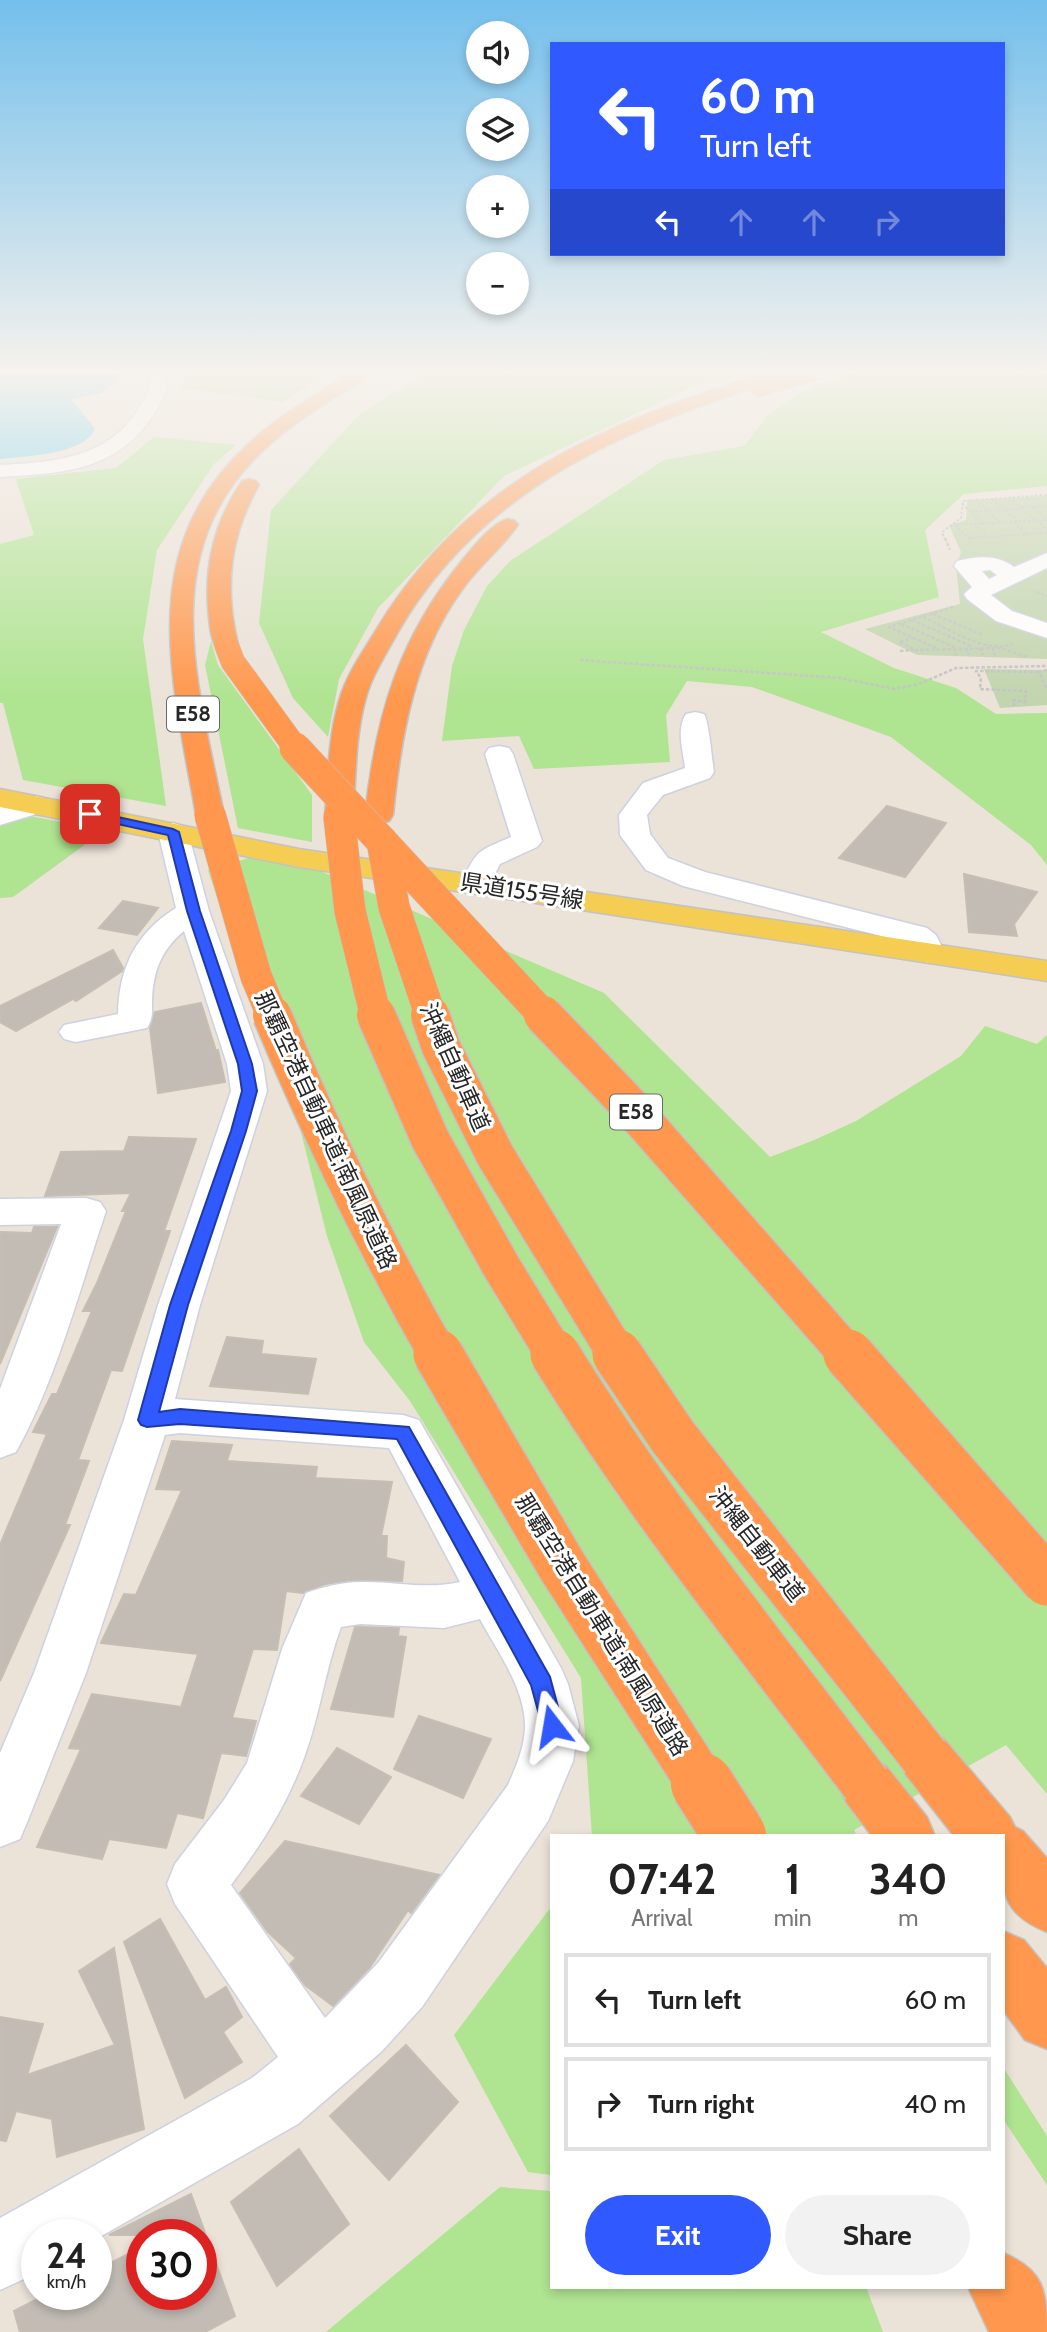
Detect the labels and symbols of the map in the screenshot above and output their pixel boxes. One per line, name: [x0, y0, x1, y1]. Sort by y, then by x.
road number: E58: [167, 696, 219, 732]
pin: [60, 784, 120, 844]
street label: 県道155号線: [458, 867, 586, 915]
street label: 那覇空港自動車道;南風原道路: [249, 986, 403, 1274]
street label: 沖縄自動車道: [414, 998, 496, 1136]
road number: E58: [610, 1094, 662, 1130]
street label: 沖縄自動車道: [703, 1481, 811, 1607]
street label: 那覇空港自動車道;南風原道路: [510, 1489, 694, 1761]
position arrow: [515, 1689, 589, 1763]
speed limit sign: 30: [126, 2219, 217, 2310]

